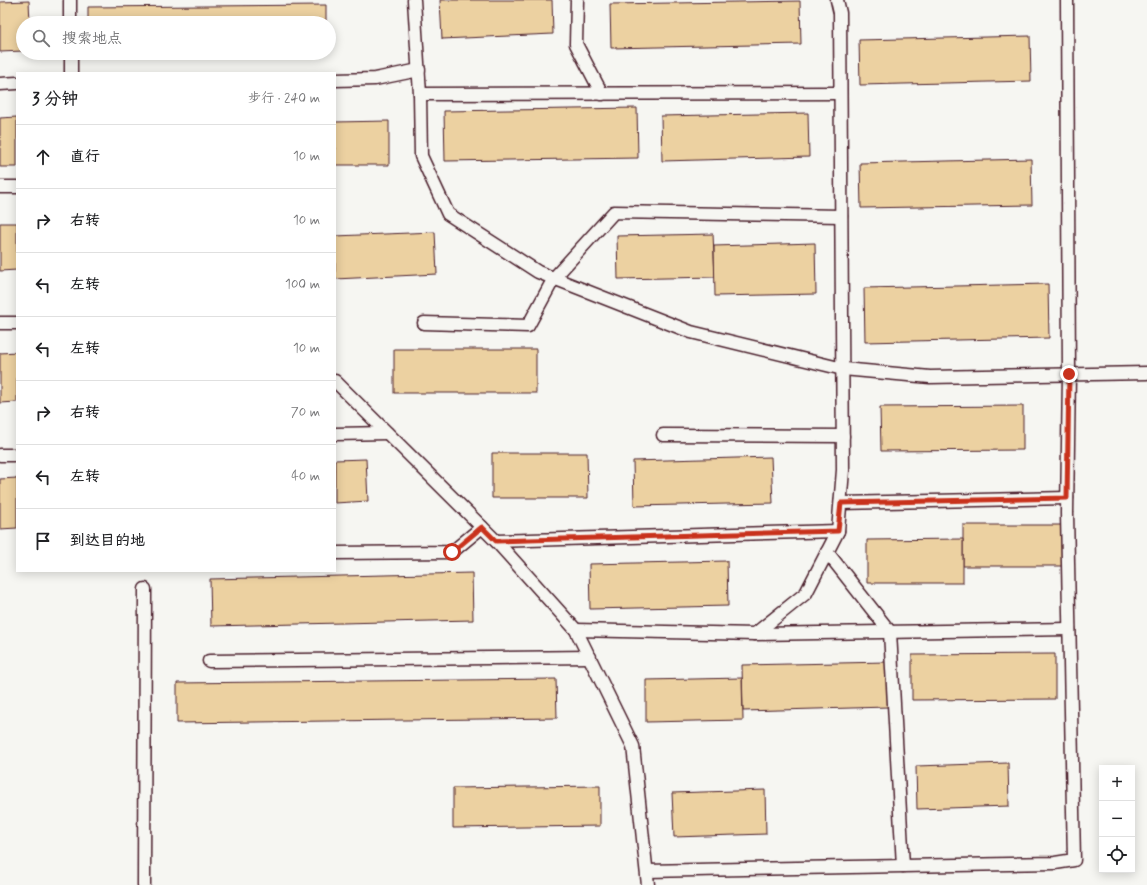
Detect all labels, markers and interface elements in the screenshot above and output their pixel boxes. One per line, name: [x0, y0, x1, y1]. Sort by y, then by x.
search box: [16, 16, 336, 60]
icon: search: [30, 27, 52, 49]
text: 搜索地点: [62, 29, 122, 49]
text: 3 分钟: [32, 88, 78, 110]
text: 步行 · 240 m: [248, 90, 320, 107]
icon: ahead: [32, 146, 54, 168]
text: 直行: [70, 147, 100, 167]
text: 10 m: [293, 148, 320, 165]
icon: right: [32, 210, 54, 232]
text: 右转: [70, 211, 100, 231]
text: 10 m: [293, 212, 320, 229]
icon: left: [32, 274, 54, 296]
text: 左转: [70, 275, 100, 295]
text: 100 m: [285, 276, 320, 293]
icon: left: [32, 338, 54, 360]
text: 左转: [70, 339, 100, 359]
text: 10 m: [293, 340, 320, 357]
route end: [1060, 365, 1078, 383]
icon: right: [32, 402, 54, 424]
text: 右转: [70, 403, 100, 423]
text: 70 m: [291, 404, 320, 421]
icon: left: [32, 466, 54, 488]
text: 左转: [70, 467, 100, 487]
text: 40 m: [291, 468, 320, 485]
icon: arrive: [32, 530, 54, 552]
text: 到达目的地: [70, 531, 145, 551]
route start: [443, 543, 461, 561]
map controls: [1099, 765, 1135, 873]
button: +: [1099, 765, 1135, 801]
button: −: [1099, 801, 1135, 837]
button: locate: [1099, 837, 1135, 873]

